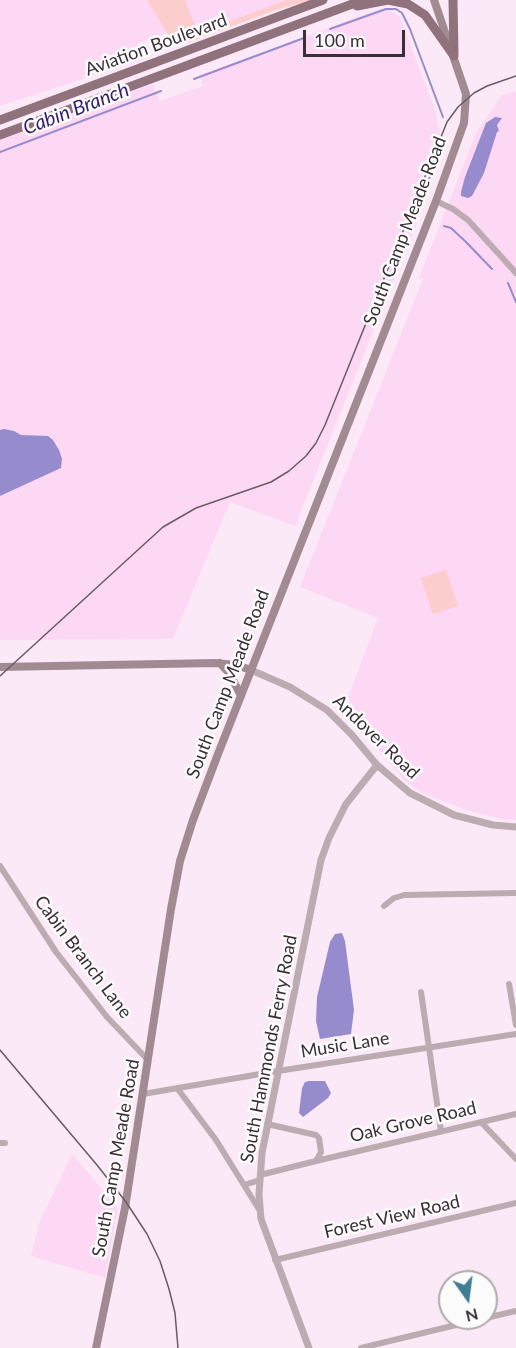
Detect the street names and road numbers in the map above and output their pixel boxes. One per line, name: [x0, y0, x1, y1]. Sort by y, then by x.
street label: Aviation Boulevard: [82, 9, 230, 81]
street label: South Camp Meade Road: [359, 134, 451, 328]
street label: South Camp Meade Road: [182, 587, 274, 781]
street label: Andover Road: [328, 690, 424, 784]
street label: Cabin Branch Lane: [30, 891, 136, 1023]
street label: South Hammonds Ferry Road: [236, 933, 302, 1165]
street label: Music Lane: [299, 1027, 391, 1063]
street label: South Camp Meade Road: [88, 1057, 144, 1259]
street label: Oak Grove Road: [348, 1097, 478, 1147]
street label: Forest View Road: [322, 1191, 462, 1243]

